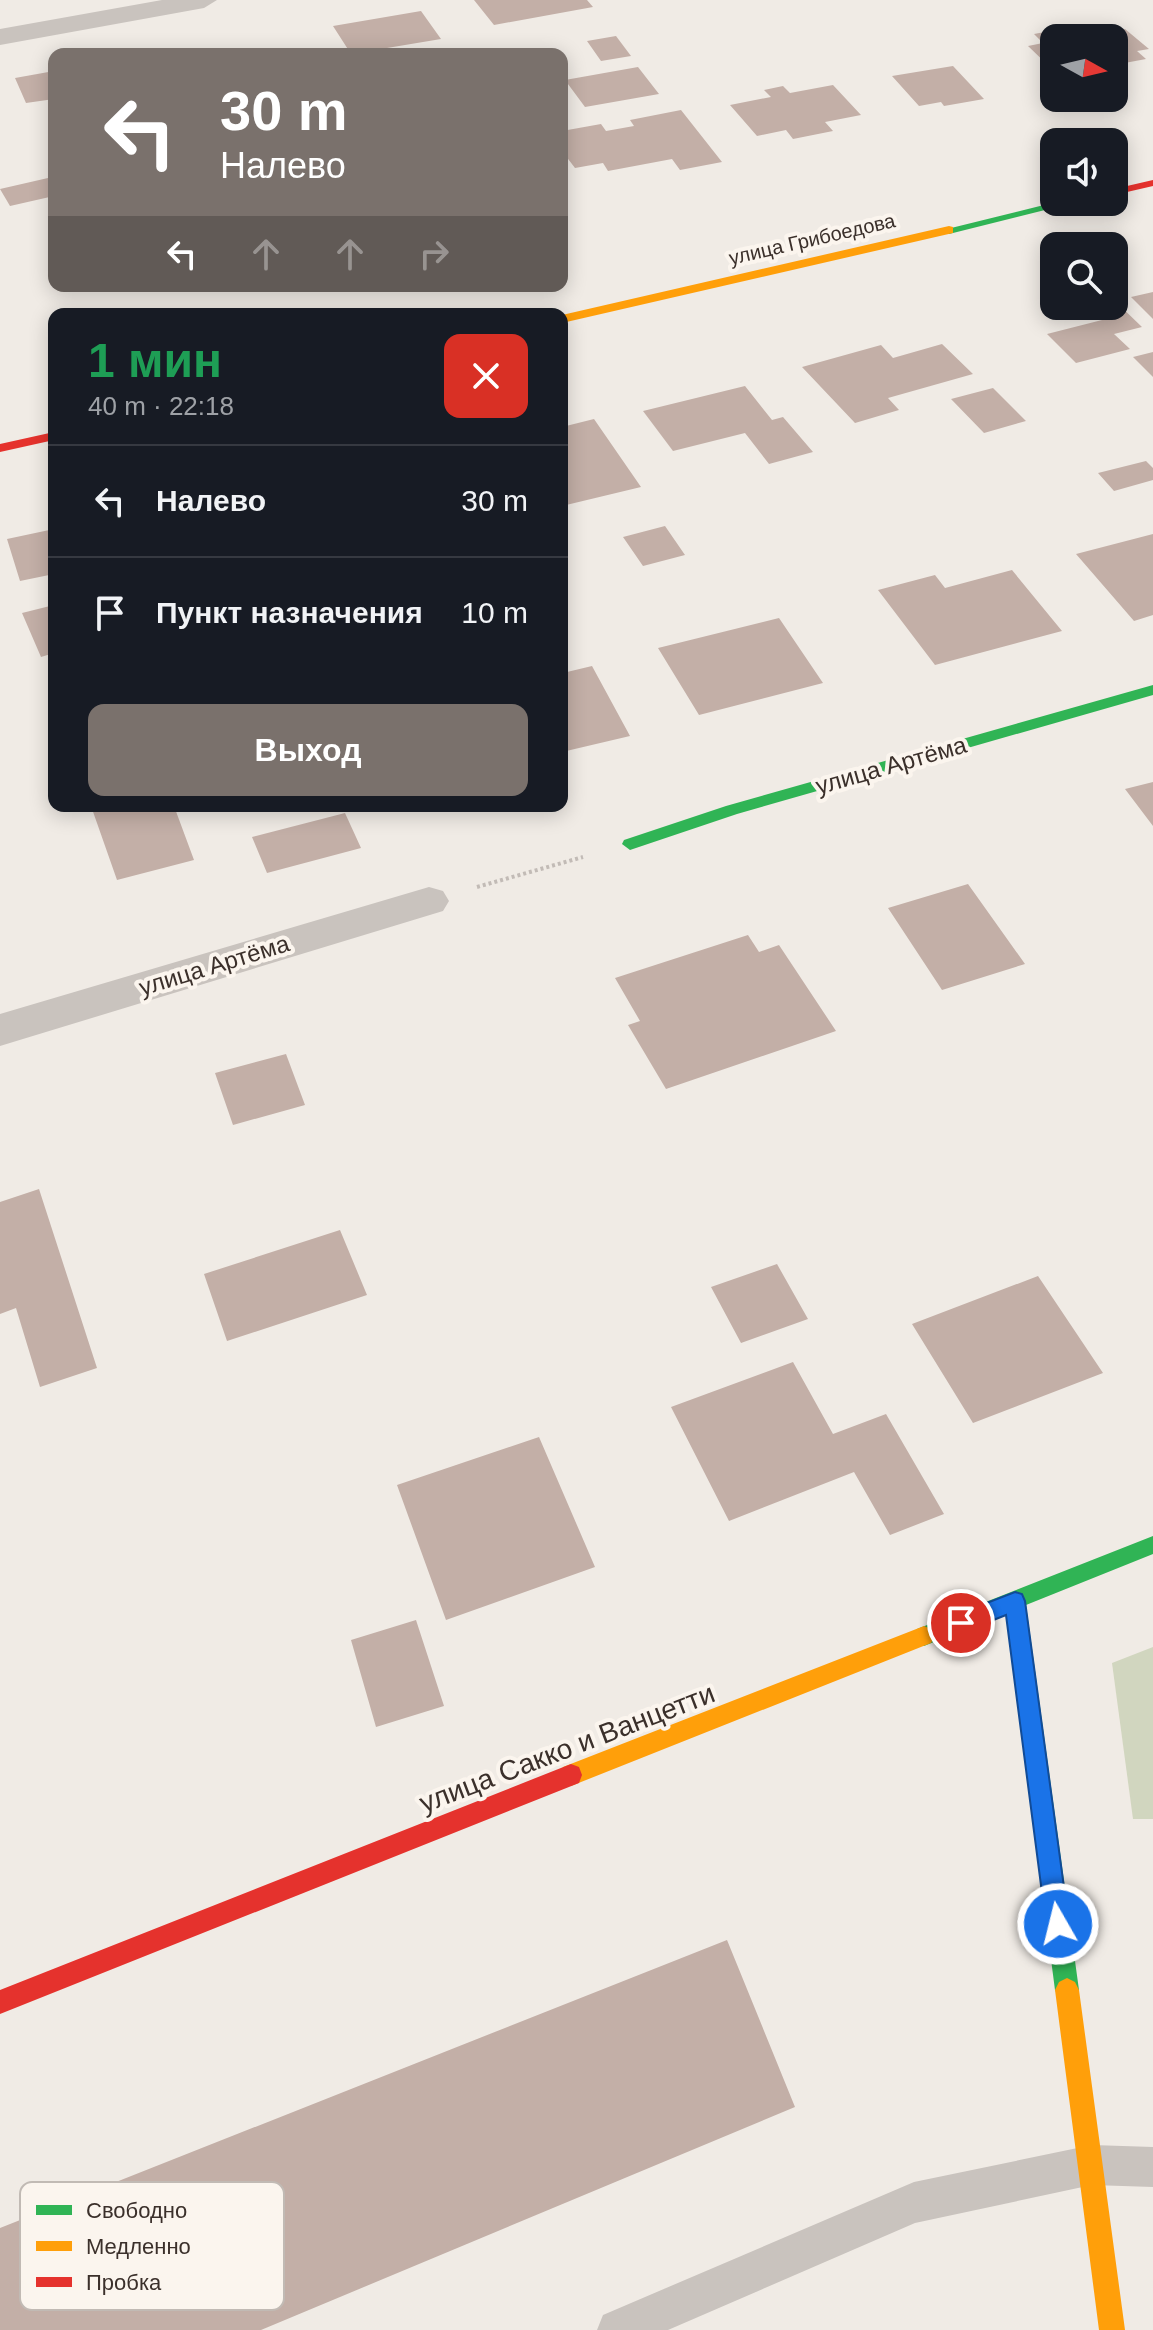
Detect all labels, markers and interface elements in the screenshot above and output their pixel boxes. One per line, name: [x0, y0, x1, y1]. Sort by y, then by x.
north arrow: [1040, 24, 1128, 112]
map controls: [1040, 24, 1128, 320]
text: 30 m: [220, 79, 348, 142]
icon: left: [88, 80, 192, 184]
button: sound: [1040, 128, 1128, 216]
text: Налево: [220, 145, 346, 186]
street label: улица Грибоедова: [727, 209, 898, 269]
icon: left: [160, 232, 204, 276]
icon: ahead: [244, 232, 288, 276]
icon: ahead: [328, 232, 372, 276]
icon: right: [412, 232, 456, 276]
button: search: [1040, 232, 1128, 320]
text: 1 мин: [88, 334, 222, 387]
button: close: [444, 334, 528, 418]
text: 40 m · 22:18: [88, 391, 234, 421]
icon: left: [88, 479, 132, 523]
text: Налево: [156, 484, 266, 517]
text: 30 m: [461, 484, 528, 517]
icon: arrive: [88, 591, 132, 635]
text: Пункт назначения: [156, 596, 423, 629]
text: 10 m: [461, 596, 528, 629]
button: Выход: [88, 704, 528, 796]
street label: улица Артёма: [812, 730, 970, 799]
street label: улица Артёма: [136, 929, 293, 1001]
pin: [927, 1589, 995, 1657]
icon: arrive: [939, 1601, 983, 1645]
street label: улица Сакко и Ванцетти: [415, 1677, 719, 1819]
position arrow: [1016, 1882, 1100, 1966]
legend: [20, 2182, 284, 2310]
text: Свободно: [86, 2198, 187, 2223]
text: Медленно: [86, 2234, 191, 2259]
text: Пробка: [86, 2270, 162, 2295]

